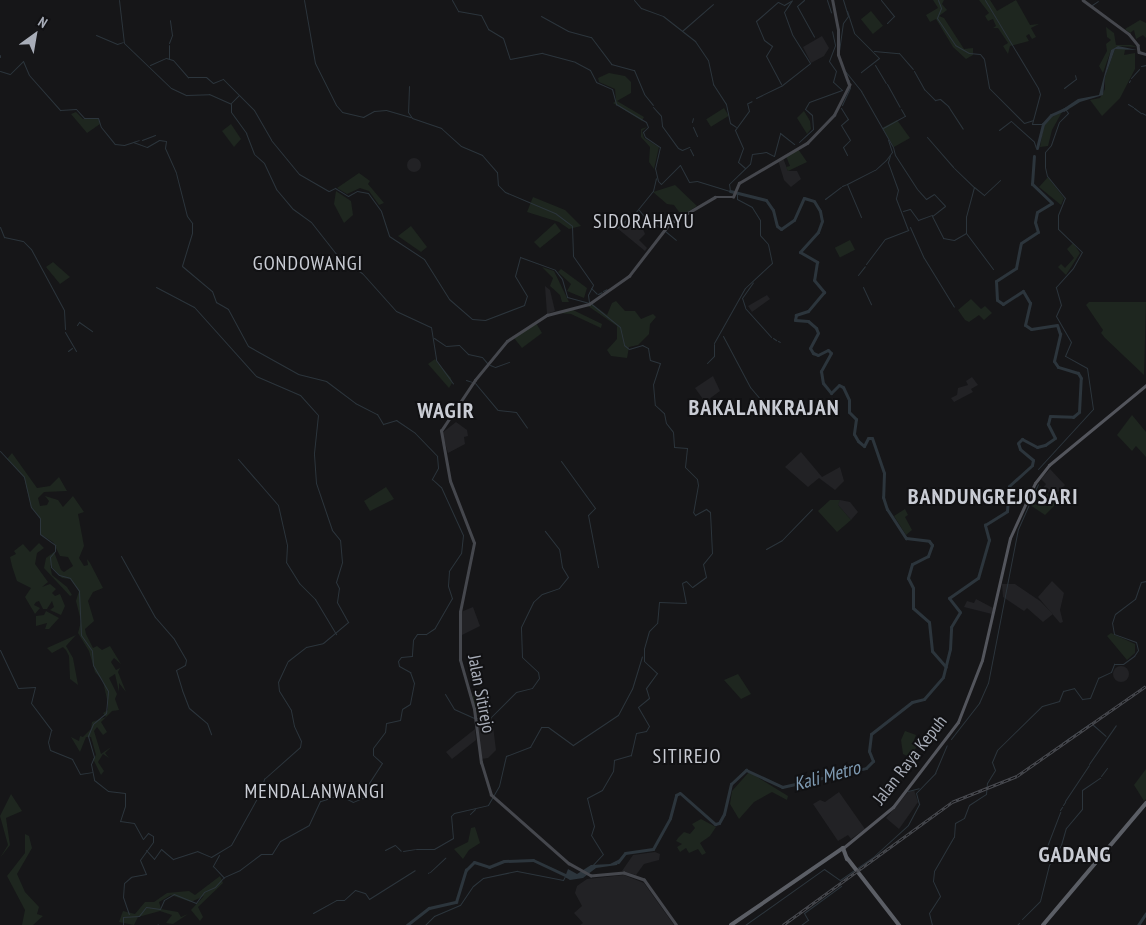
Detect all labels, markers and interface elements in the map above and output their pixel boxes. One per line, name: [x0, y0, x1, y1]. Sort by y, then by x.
north arrow: [10, 10, 60, 60]
text: N: [35, 13, 51, 32]
district label: SIDORAHAYU: [592, 209, 696, 233]
district label: GONDOWANGI: [252, 251, 364, 275]
district label: BAKALANKRAJAN: [687, 395, 841, 421]
district label: WAGIR: [417, 398, 475, 424]
district label: BANDUNGREJOSARI: [906, 484, 1080, 510]
street label: Jalan Sitirejo: [463, 653, 499, 735]
street label: Jalan Raya Kepuh: [868, 711, 952, 809]
district label: SITIREJO: [652, 744, 722, 768]
water label: Kali Metro: [791, 756, 863, 796]
district label: MENDALANWANGI: [243, 779, 387, 803]
district label: GADANG: [1038, 842, 1112, 868]

